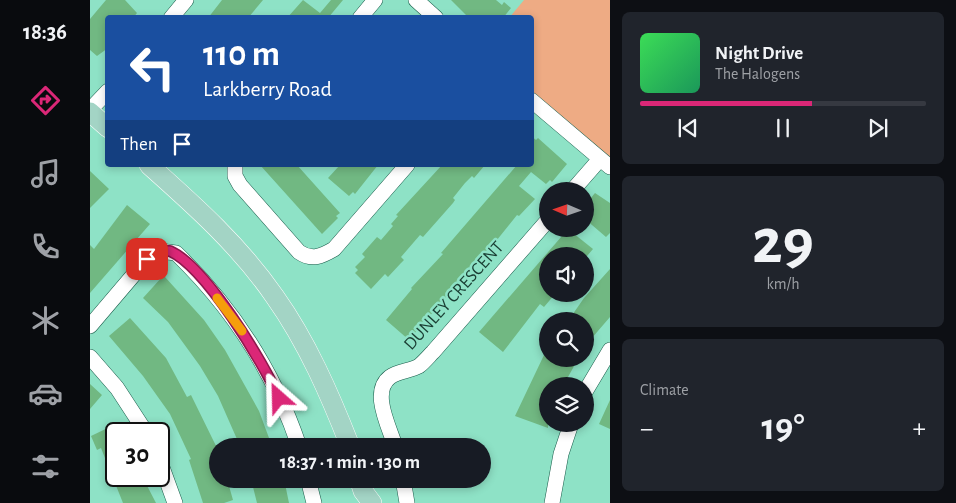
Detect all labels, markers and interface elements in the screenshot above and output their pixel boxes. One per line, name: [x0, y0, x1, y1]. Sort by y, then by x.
text: 18:36: [23, 21, 67, 43]
icon: left: [120, 35, 185, 100]
text: 110 m: [203, 37, 280, 72]
text: Night Drive: [715, 44, 803, 63]
text: The Halogens: [715, 66, 800, 82]
text: Larkberry Road: [203, 78, 332, 100]
icon: directions: [28, 83, 63, 118]
icon: previous: [674, 114, 702, 142]
icon: pause: [769, 114, 797, 142]
icon: next: [864, 114, 892, 142]
icon: arrive: [168, 130, 196, 158]
text: Then: [120, 135, 158, 154]
icon: music: [28, 156, 63, 191]
north arrow: [539, 182, 594, 238]
map controls: [539, 182, 594, 432]
text: 29: [752, 210, 814, 275]
icon: phone: [28, 229, 63, 264]
pin: [126, 238, 168, 280]
street label: DUNLEY CRESCENT: [401, 238, 507, 354]
icon: arrive: [133, 245, 161, 273]
button: sound: [539, 247, 594, 302]
text: km/h: [766, 276, 800, 292]
icon: climate: [28, 303, 63, 338]
button: search: [539, 312, 594, 367]
position arrow: [252, 371, 304, 423]
icon: car: [28, 376, 63, 411]
button: layers: [539, 377, 594, 432]
text: Climate: [640, 382, 689, 398]
text: 19°: [761, 409, 805, 447]
text: −: [640, 415, 653, 443]
text: +: [913, 415, 926, 443]
speed limit sign: 30: [105, 422, 170, 487]
icon: filters: [28, 449, 63, 484]
text: 18:37 · 1 min · 130 m: [280, 453, 420, 472]

